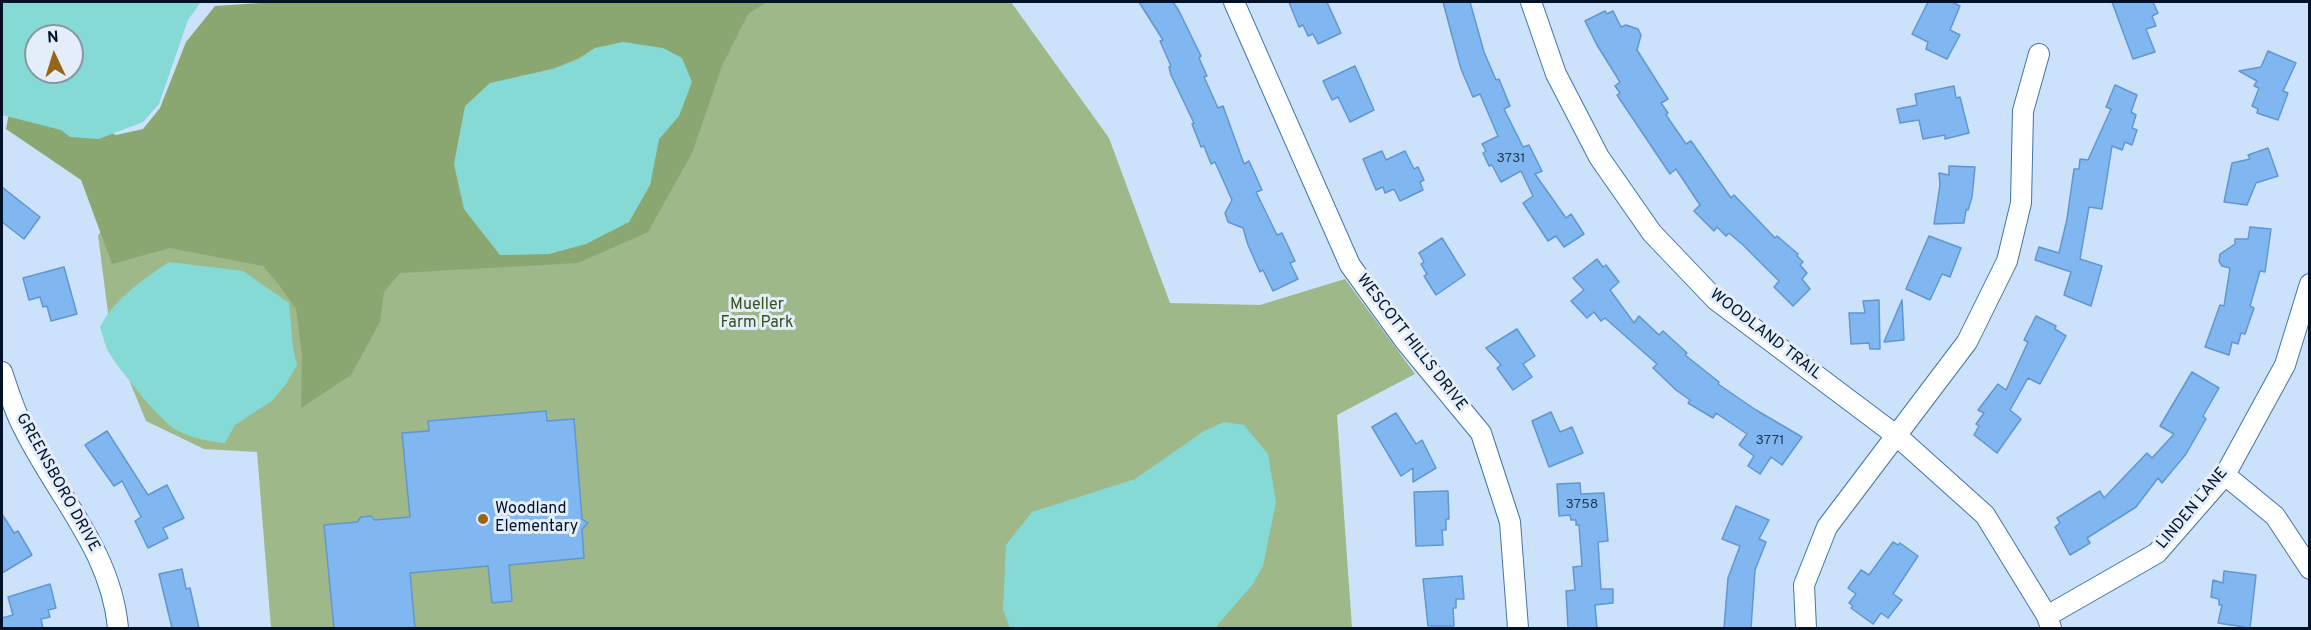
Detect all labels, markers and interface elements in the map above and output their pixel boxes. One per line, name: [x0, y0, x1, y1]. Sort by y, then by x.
north arrow: [24, 24, 84, 84]
text: N: [46, 28, 59, 48]
house number: 3731: [1496, 151, 1526, 167]
street label: WESCOTT HILLS DRIVE: [1352, 271, 1470, 415]
street label: WOODLAND TRAIL: [1705, 285, 1825, 385]
park label: Mueller Farm Park: [721, 296, 793, 334]
street label: GREENSBORO DRIVE: [11, 410, 103, 556]
house number: 3771: [1756, 433, 1784, 449]
street label: LINDEN LANE: [2153, 464, 2233, 554]
house number: 3758: [1566, 497, 1598, 513]
place label: Woodland Elementary: [495, 500, 578, 538]
marker: Woodland Elementary: [476, 512, 490, 526]

